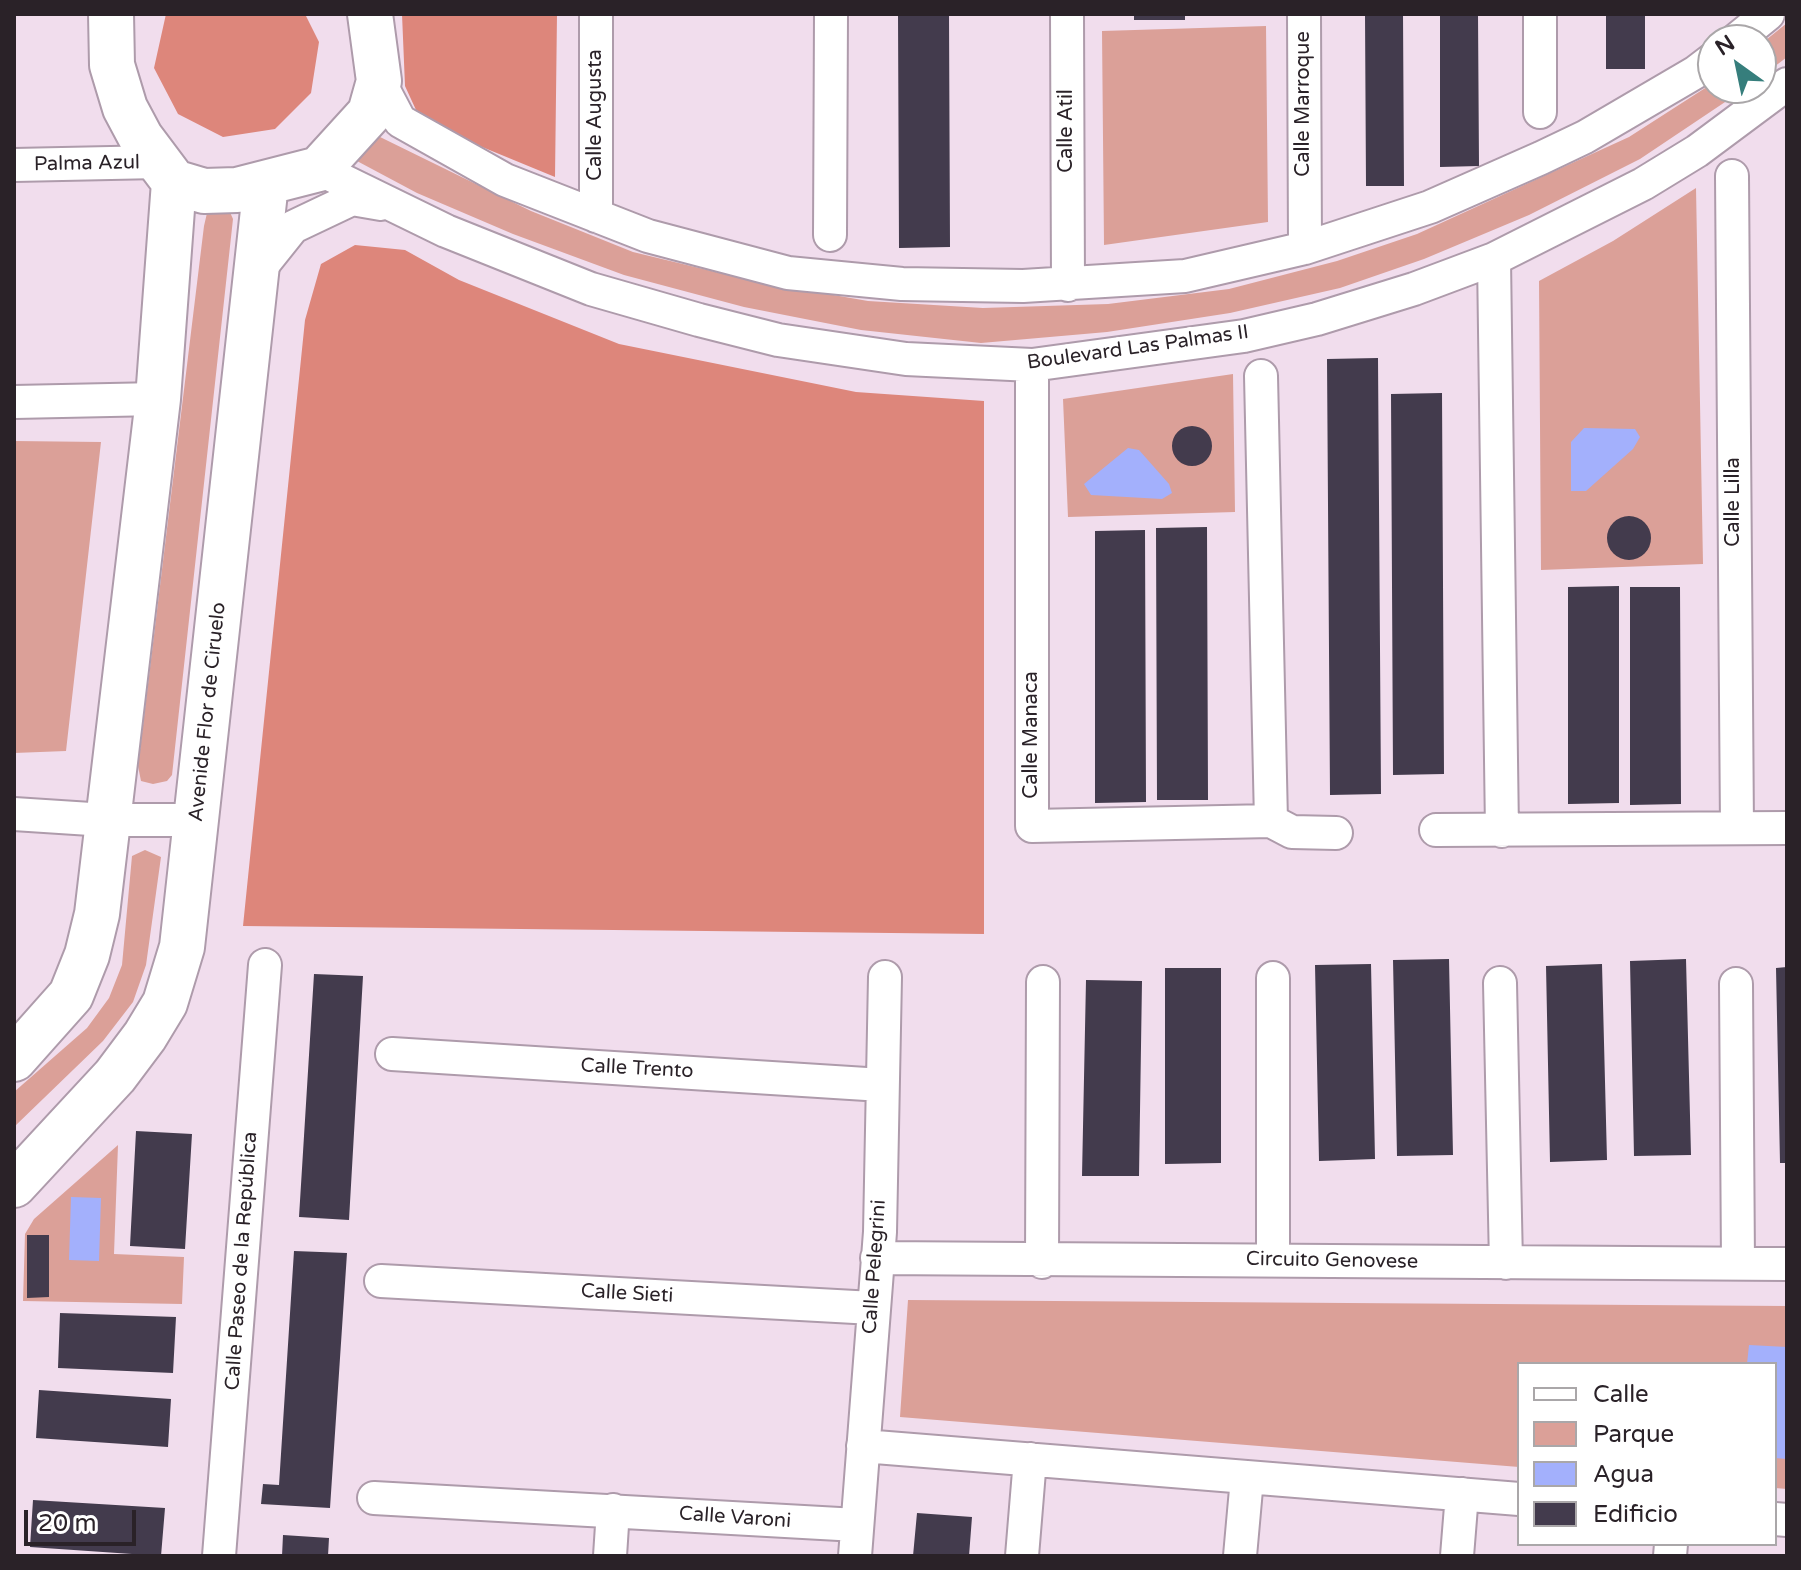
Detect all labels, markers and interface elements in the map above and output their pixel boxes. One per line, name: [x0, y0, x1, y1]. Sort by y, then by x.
north arrow: [1697, 24, 1777, 104]
text: N: [1711, 30, 1740, 61]
street label: Calle Marroque: [1292, 31, 1316, 177]
street label: Calle Augusta: [584, 49, 608, 181]
street label: Calle Atil: [1055, 89, 1079, 173]
street label: Palma Azul: [34, 151, 140, 177]
street label: Boulevard Las Palmas II: [1026, 321, 1250, 375]
street label: Calle Lilla: [1722, 457, 1746, 547]
street label: Avenide Flor de Ciruelo: [185, 601, 231, 823]
street label: Calle Manaca: [1020, 671, 1044, 799]
street label: Calle Trento: [580, 1054, 694, 1084]
street label: Calle Paseo de la República: [221, 1131, 263, 1391]
street label: Calle Pelegrini: [858, 1199, 892, 1335]
street label: Circuito Genovese: [1246, 1247, 1418, 1275]
street label: Calle Sieti: [580, 1280, 674, 1308]
legend: [1517, 1362, 1777, 1546]
text: Calle: [1593, 1380, 1649, 1409]
text: Parque: [1593, 1420, 1674, 1449]
text: Agua: [1593, 1460, 1654, 1489]
scale bar: [28, 1494, 140, 1544]
text: Edificio: [1593, 1500, 1678, 1529]
street label: Calle Varoni: [678, 1502, 792, 1534]
text: 20 m: [38, 1509, 96, 1538]

